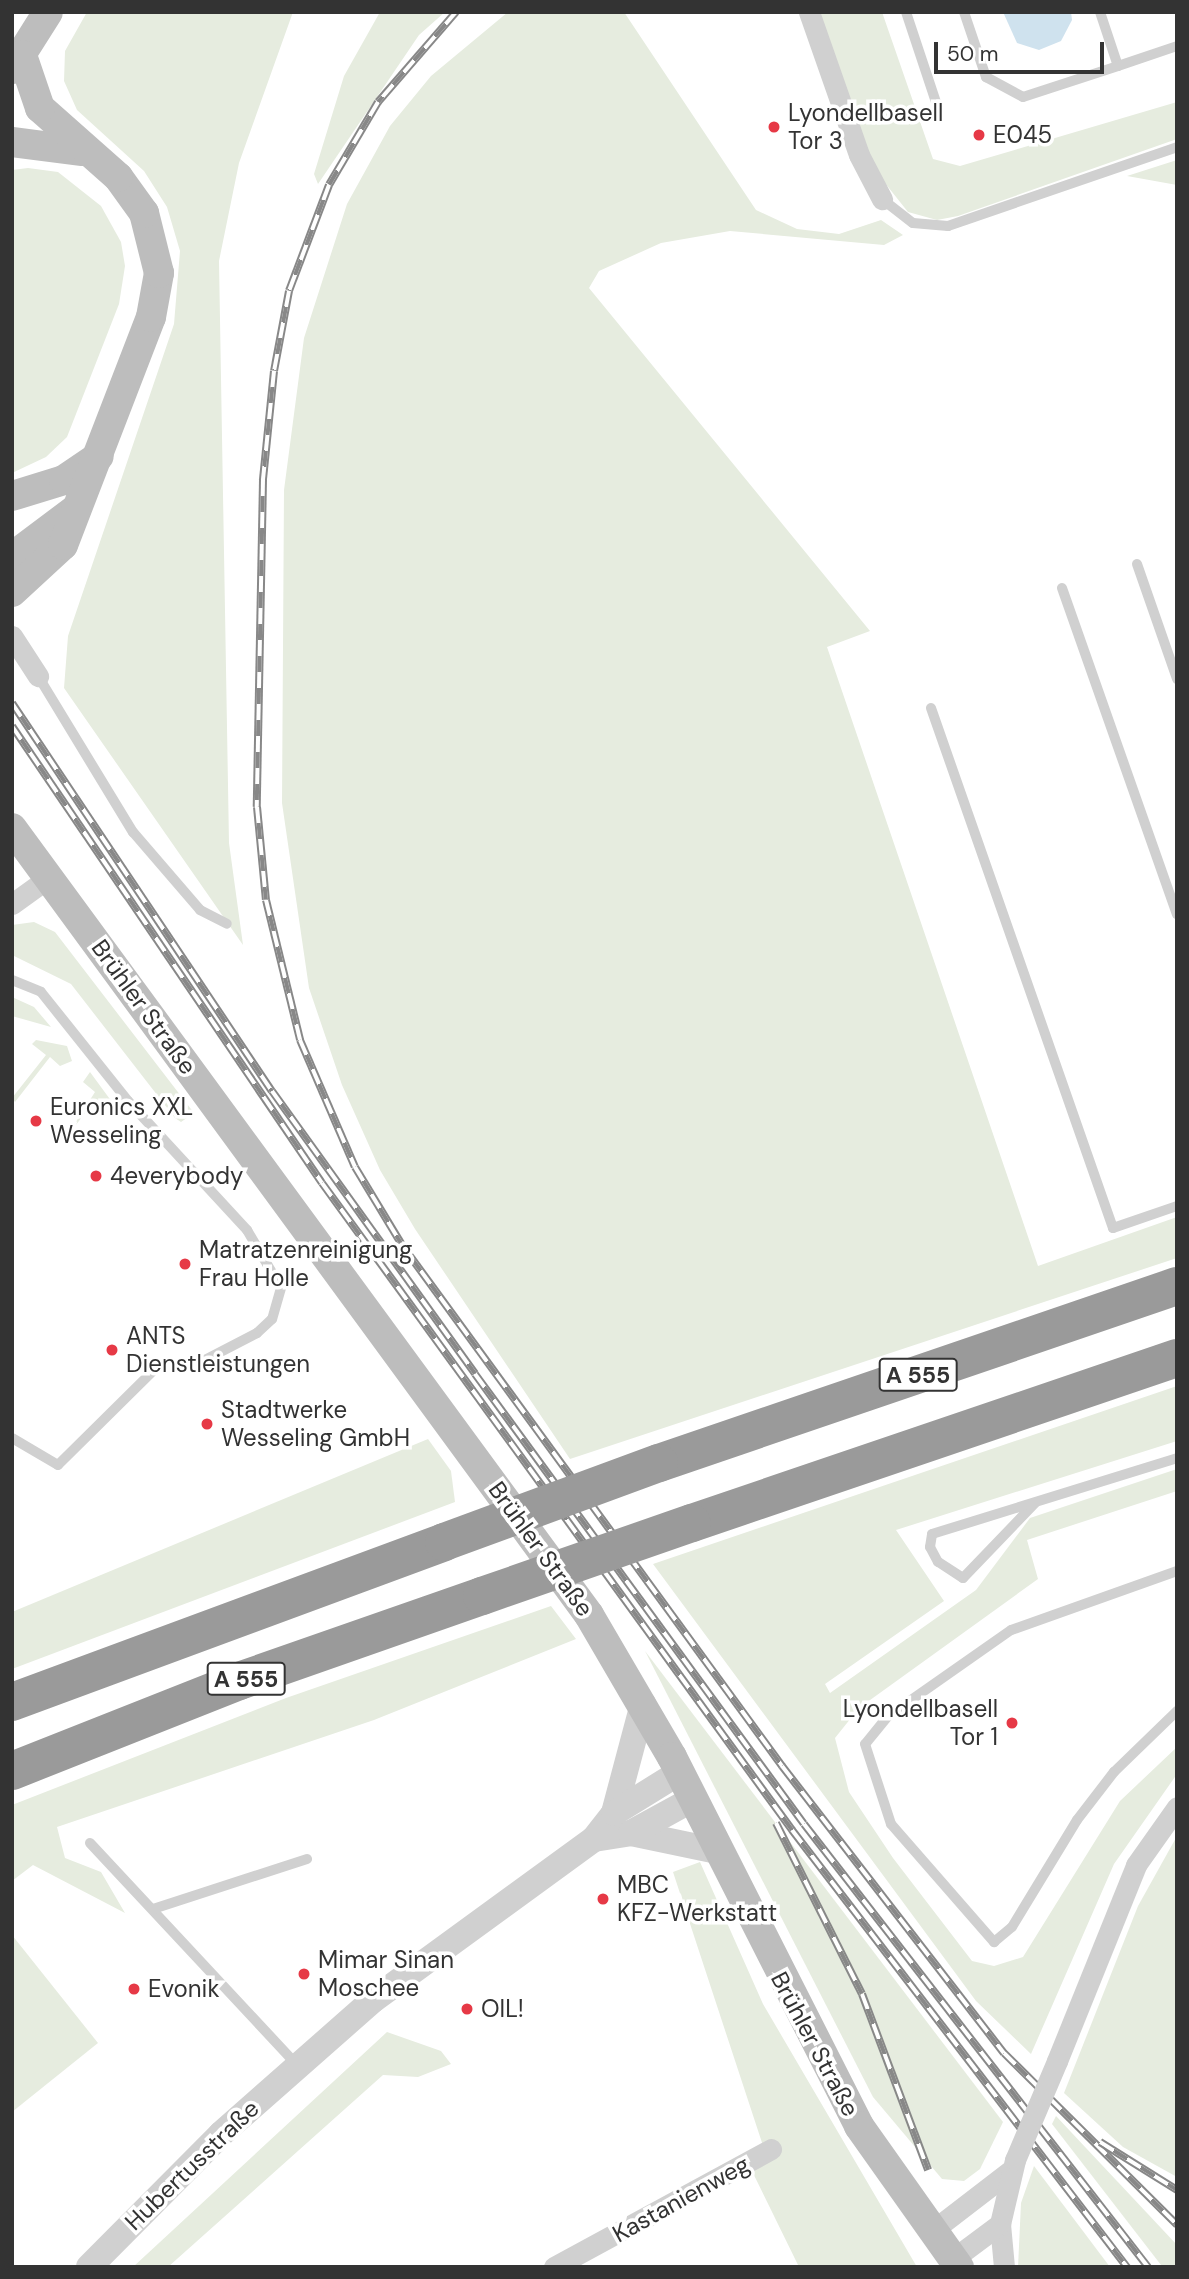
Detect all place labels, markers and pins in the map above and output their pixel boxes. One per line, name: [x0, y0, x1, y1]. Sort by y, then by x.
place label: Lyondellbasell Tor 3: [788, 99, 943, 155]
marker: Lyondellbasell Tor 3: [766, 119, 782, 135]
place label: E045: [993, 121, 1052, 149]
marker: E045: [971, 127, 987, 143]
place label: Euronics XXL Wesseling: [50, 1093, 193, 1149]
marker: Euronics XXL Wesseling: [28, 1113, 44, 1129]
place label: 4everybody: [110, 1162, 243, 1190]
marker: 4everybody: [88, 1168, 104, 1184]
place label: Matratzenreinigung Frau Holle: [199, 1236, 412, 1292]
marker: Matratzenreinigung Frau Holle: [177, 1256, 193, 1272]
place label: ANTS Dienstleistungen: [126, 1322, 310, 1378]
marker: ANTS Dienstleistungen: [104, 1342, 120, 1358]
place label: Stadtwerke Wesseling GmbH: [221, 1396, 410, 1452]
marker: Stadtwerke Wesseling GmbH: [199, 1416, 215, 1432]
place label: Lyondellbasell Tor 1: [843, 1695, 998, 1751]
marker: Lyondellbasell Tor 1: [1004, 1715, 1020, 1731]
place label: MBC KFZ-Werkstatt: [617, 1871, 777, 1927]
marker: MBC KFZ-Werkstatt: [595, 1891, 611, 1907]
place label: Mimar Sinan Moschee: [318, 1946, 454, 2002]
marker: Mimar Sinan Moschee: [296, 1966, 312, 1982]
place label: Evonik: [148, 1975, 219, 2003]
marker: Evonik: [126, 1981, 142, 1997]
place label: OIL!: [481, 1995, 524, 2023]
marker: OIL!: [459, 2001, 475, 2017]

